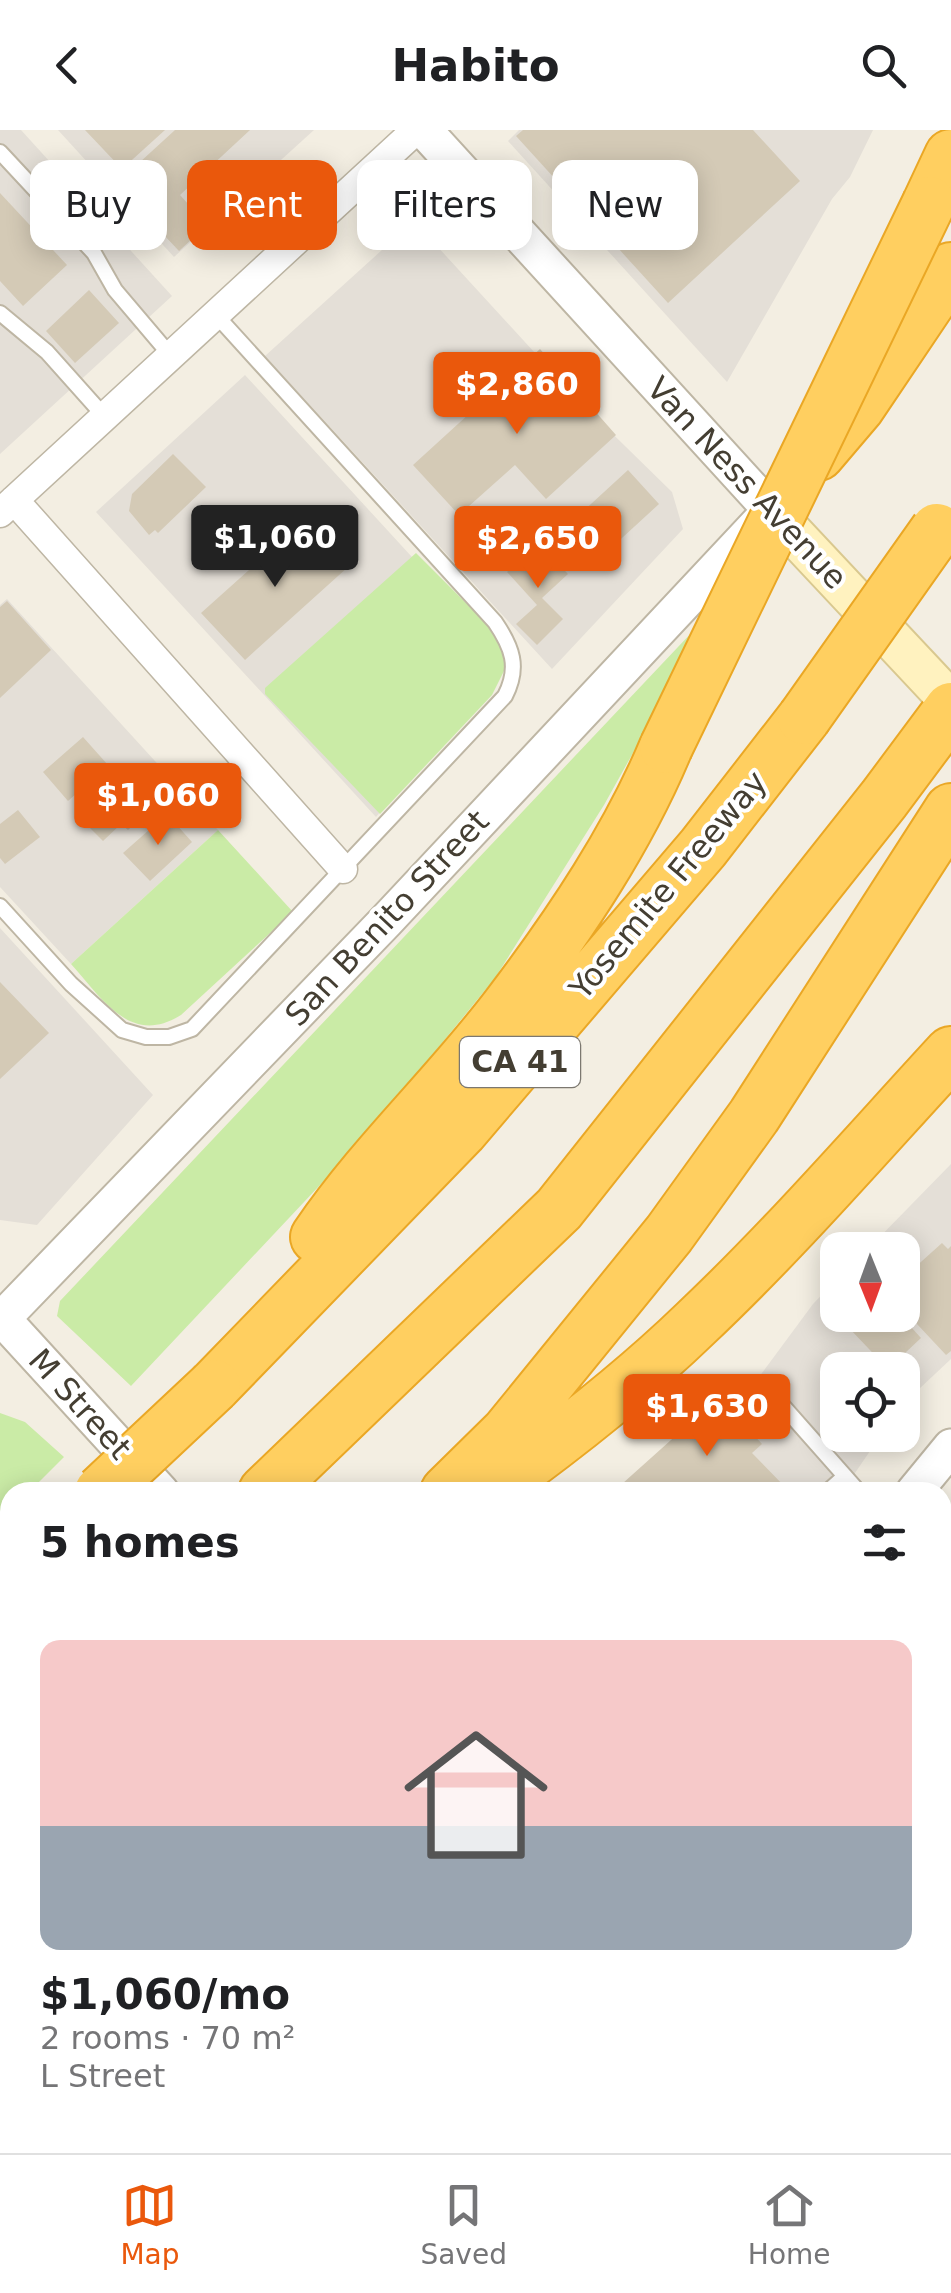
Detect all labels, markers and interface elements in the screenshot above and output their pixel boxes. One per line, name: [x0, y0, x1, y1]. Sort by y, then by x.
icon: back: [40, 38, 95, 93]
icon: search: [856, 38, 911, 93]
text: Habito: [391, 39, 560, 92]
chip: Buy: [30, 160, 167, 250]
chip: Rent: [187, 160, 337, 250]
chip: Filters: [357, 160, 532, 250]
chip: New: [552, 160, 698, 250]
pin: $2,860: [436, 352, 598, 437]
text: $2,860: [455, 365, 579, 403]
street label: Van Ness Avenue: [639, 369, 855, 597]
pin: $1,060: [194, 505, 356, 590]
pin: $2,650: [457, 506, 619, 591]
text: $1,060: [213, 518, 337, 556]
text: $2,650: [476, 519, 600, 557]
pin: $1,060: [77, 763, 239, 848]
street label: Yosemite Freeway: [561, 763, 775, 1008]
text: $1,060: [96, 776, 220, 814]
street label: San Benito Street: [277, 802, 497, 1034]
road number: CA 41: [460, 1037, 580, 1087]
north arrow: [820, 1232, 920, 1332]
map controls: [820, 1232, 920, 1452]
street label: M Street: [21, 1341, 139, 1467]
button: locate: [820, 1352, 920, 1452]
pin: $1,630: [626, 1374, 788, 1459]
text: $1,630: [645, 1387, 769, 1425]
icon: filters: [857, 1515, 912, 1570]
text: 5 homes: [40, 1518, 240, 1567]
icon: home: [386, 1705, 566, 1885]
text: $1,060/mo: [40, 1970, 290, 2019]
text: 2 rooms · 70 m²: [40, 2019, 295, 2057]
text: L Street: [40, 2057, 165, 2095]
tab: Map: [120, 2178, 180, 2271]
tab: Saved: [420, 2178, 507, 2271]
tab: Home: [748, 2178, 831, 2271]

